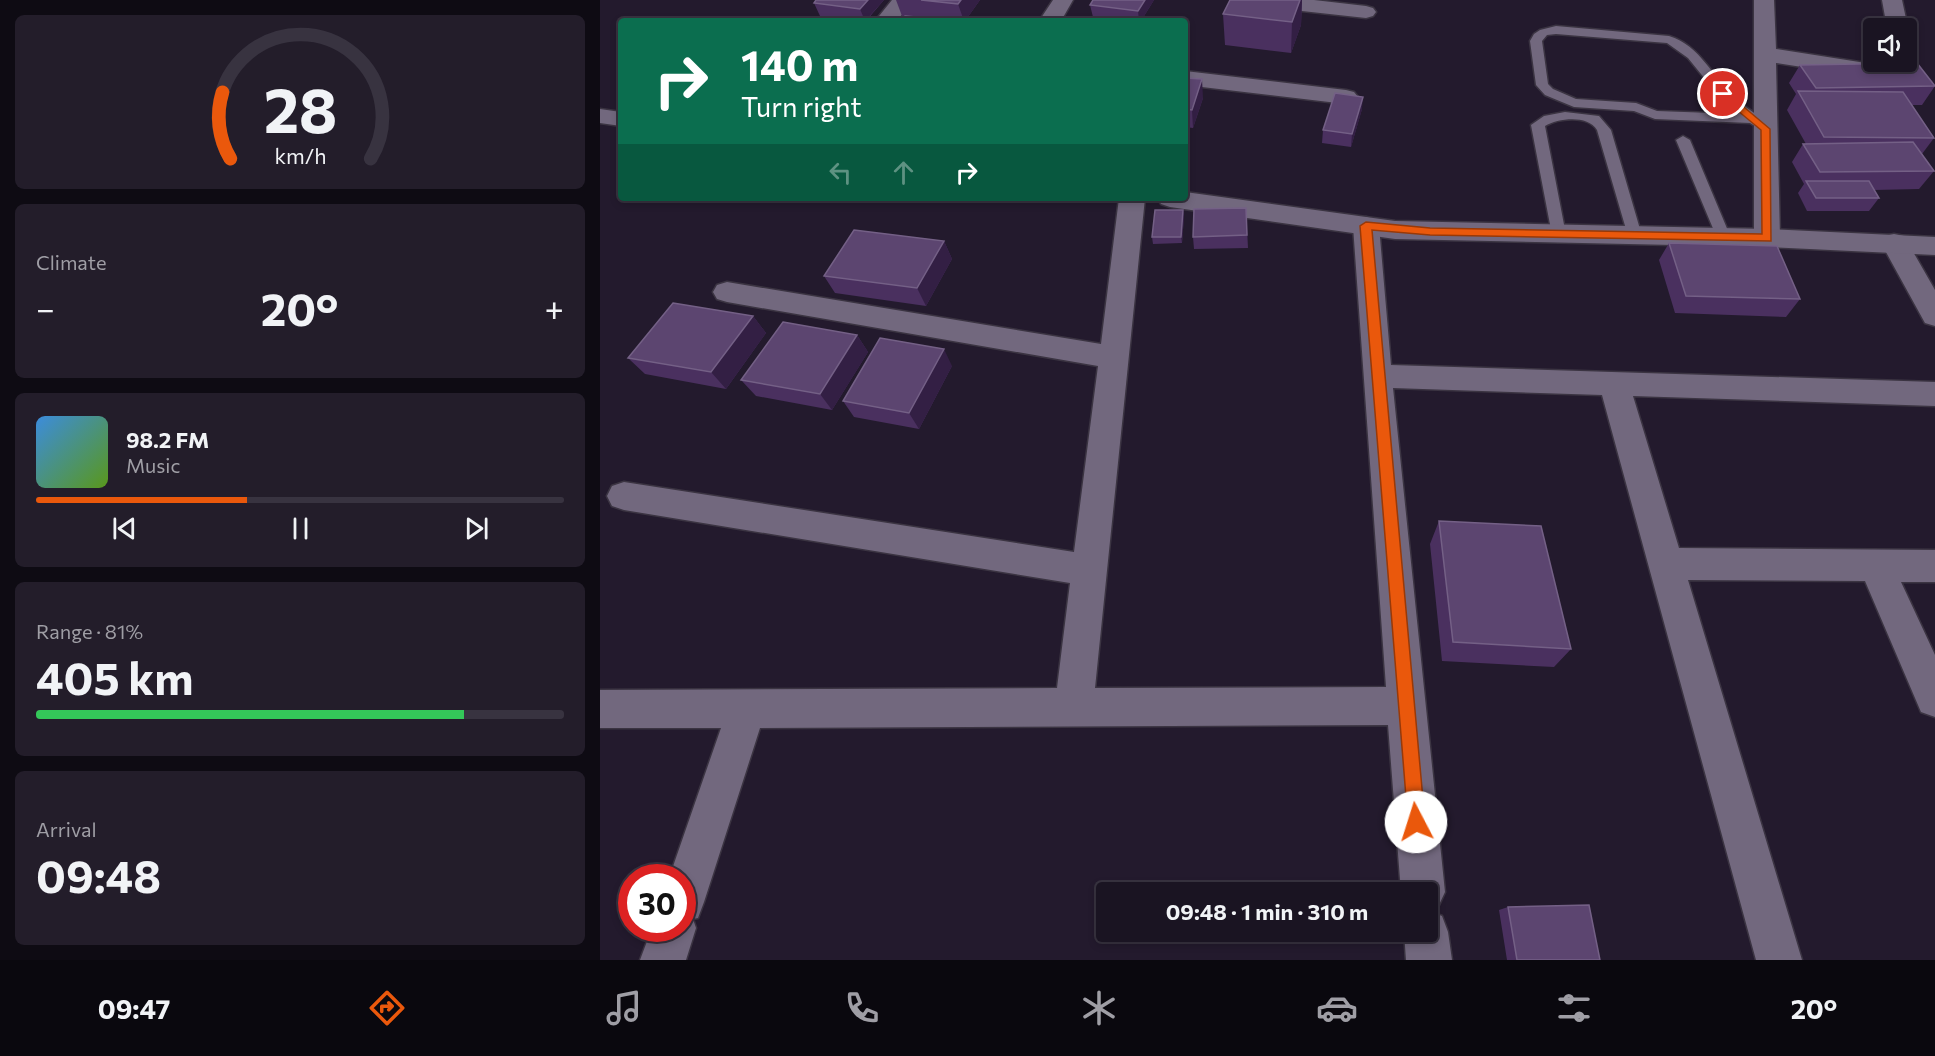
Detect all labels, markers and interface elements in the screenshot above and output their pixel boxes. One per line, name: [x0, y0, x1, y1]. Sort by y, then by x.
map controls: [1863, 18, 1917, 72]
button: sound: [1863, 18, 1917, 72]
text: 140 m: [741, 38, 858, 90]
icon: right: [642, 42, 720, 120]
pin: [1697, 68, 1748, 119]
text: 28: [263, 70, 337, 146]
icon: arrive: [1706, 77, 1739, 110]
text: Turn right: [741, 90, 861, 123]
text: km/h: [274, 142, 326, 168]
icon: left: [824, 156, 857, 189]
icon: ahead: [887, 156, 920, 189]
icon: right: [950, 156, 983, 189]
text: Climate: [36, 250, 106, 274]
text: 20°: [261, 280, 339, 335]
text: −: [36, 287, 55, 328]
text: +: [545, 287, 564, 328]
text: 98.2 FM: [126, 426, 209, 453]
text: Music: [126, 453, 180, 477]
icon: previous: [108, 512, 141, 545]
icon: pause: [284, 512, 317, 545]
icon: next: [460, 512, 493, 545]
text: Range · 81%: [36, 619, 143, 643]
text: 405 km: [36, 649, 193, 704]
position arrow: [1384, 790, 1448, 854]
text: Arrival: [36, 817, 97, 841]
text: 09:48: [36, 847, 161, 902]
speed limit sign: 30: [618, 864, 696, 942]
text: 09:48 · 1 min · 310 m: [1166, 898, 1368, 925]
icon: directions: [366, 987, 408, 1029]
icon: music: [603, 987, 645, 1029]
icon: phone: [841, 987, 883, 1029]
icon: climate: [1078, 987, 1120, 1029]
icon: car: [1316, 987, 1358, 1029]
icon: filters: [1553, 987, 1595, 1029]
text: 09:47: [98, 992, 170, 1025]
text: 20°: [1791, 992, 1837, 1025]

